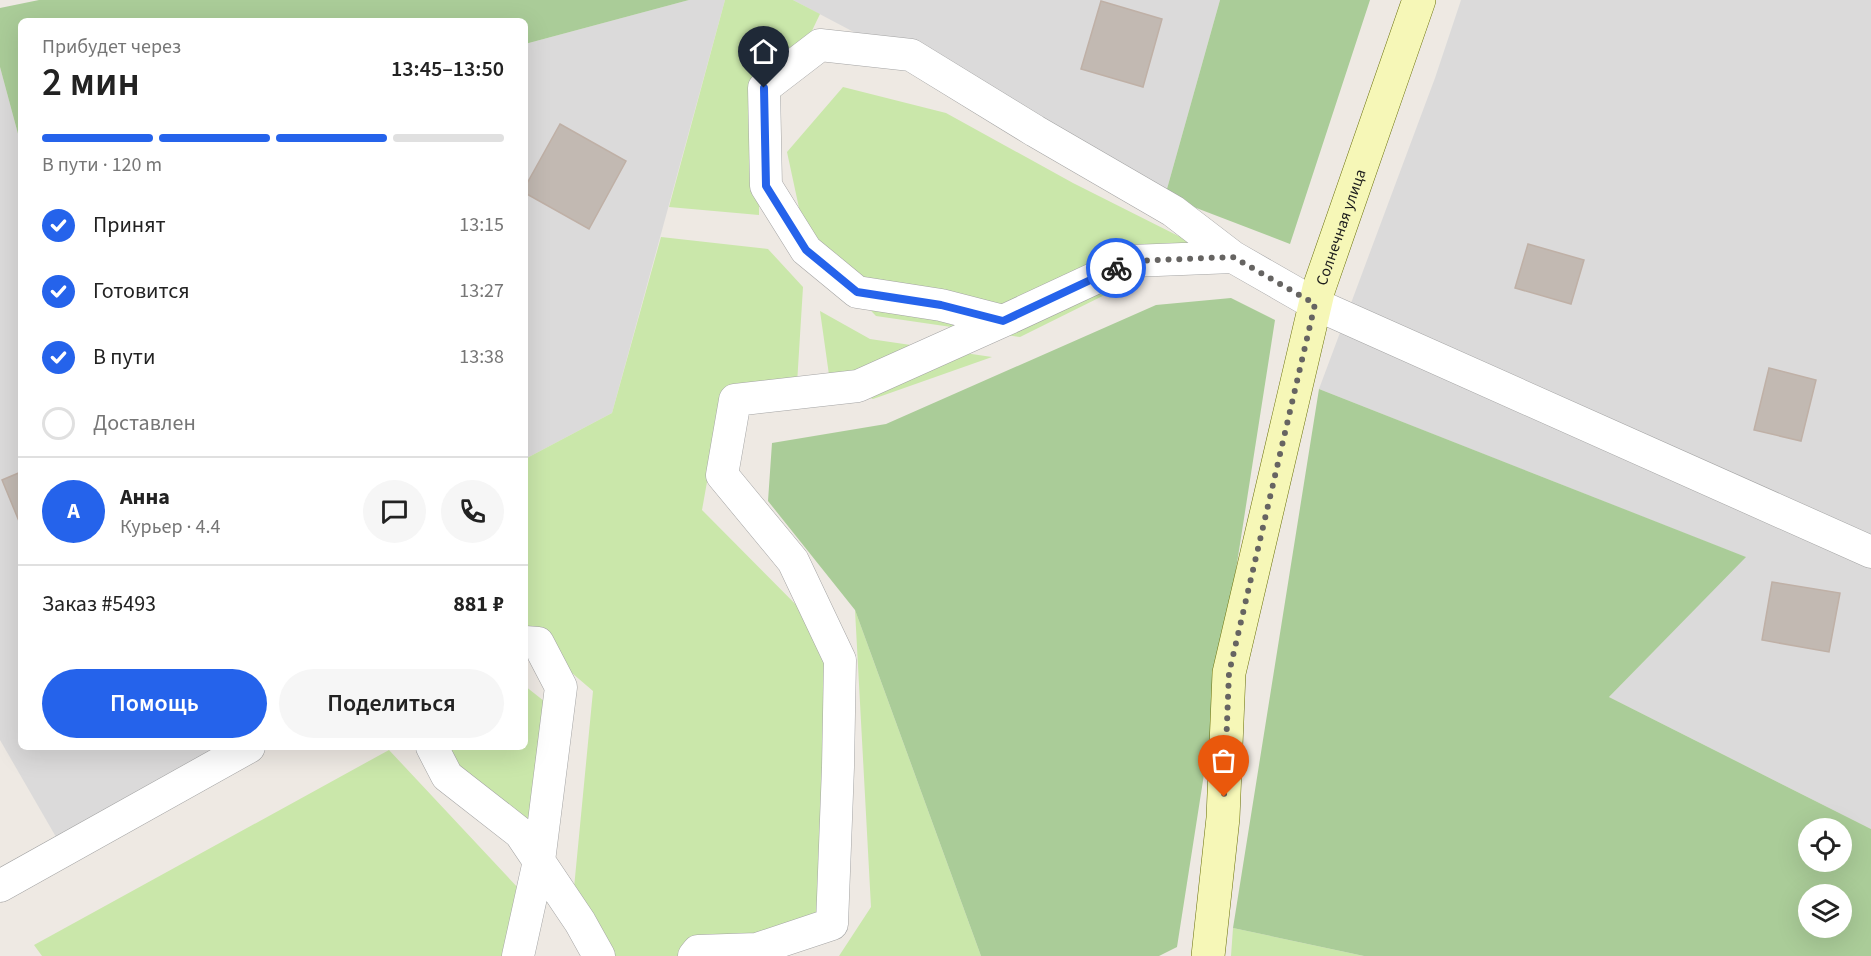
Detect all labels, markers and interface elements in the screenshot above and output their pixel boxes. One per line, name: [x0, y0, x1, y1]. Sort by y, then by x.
pin: [738, 26, 789, 88]
text: Прибудет через: [42, 33, 181, 61]
icon: home: [747, 35, 780, 68]
text: 13:45–13:50: [391, 53, 504, 85]
text: 2 мин: [42, 55, 140, 111]
text: В пути · 120 m: [42, 151, 162, 179]
street label: Солнечная улица: [1311, 166, 1372, 288]
icon: check: [42, 209, 75, 242]
text: Принят: [93, 209, 166, 241]
text: 13:15: [459, 211, 504, 239]
courier: [1086, 238, 1146, 298]
icon: bike: [1100, 252, 1133, 285]
icon: check: [42, 275, 75, 308]
text: Готовится: [93, 275, 190, 307]
text: 13:27: [459, 277, 504, 305]
icon: check: [42, 341, 75, 374]
text: В пути: [93, 341, 155, 373]
text: 13:38: [459, 343, 504, 371]
text: Доставлен: [93, 407, 196, 439]
button: chat: [363, 480, 426, 543]
button: phone: [441, 480, 504, 543]
text: Анна: [120, 481, 170, 513]
text: А: [67, 495, 80, 527]
text: Курьер · 4.4: [120, 513, 220, 541]
text: Заказ #5493: [42, 588, 156, 620]
text: 881 ₽: [453, 588, 504, 620]
button: Помощь: [42, 669, 267, 738]
button: Поделиться: [279, 669, 504, 738]
pin: [1198, 735, 1249, 797]
icon: bag: [1207, 744, 1240, 777]
map controls: [1798, 818, 1852, 938]
button: locate: [1798, 818, 1852, 872]
button: layers: [1798, 884, 1852, 938]

